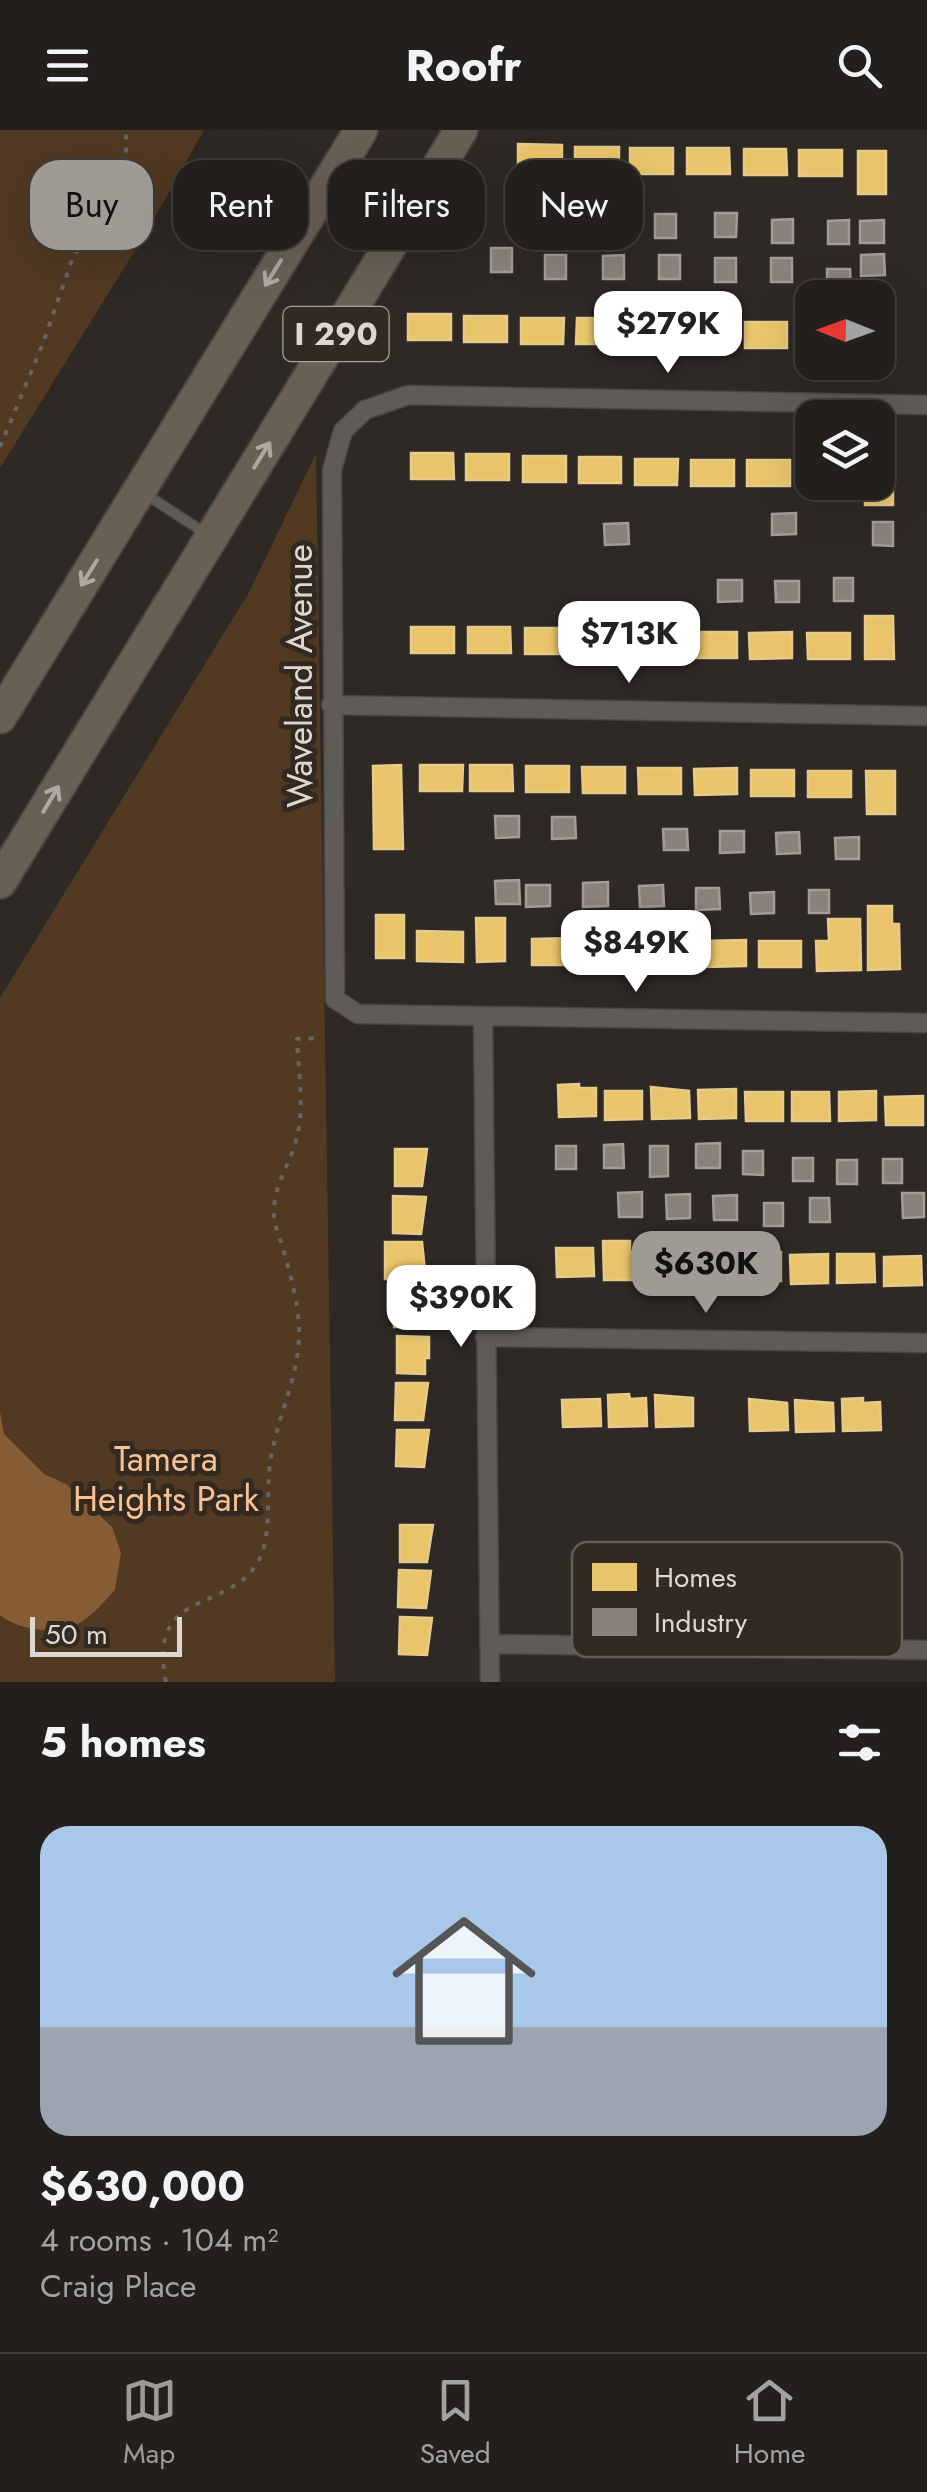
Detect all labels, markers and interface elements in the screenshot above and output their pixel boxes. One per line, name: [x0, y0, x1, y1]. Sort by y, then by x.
text: Roofr: [405, 33, 522, 98]
icon: menu: [40, 38, 95, 93]
icon: search: [832, 38, 887, 93]
chip: Buy: [30, 160, 153, 250]
chip: Rent: [173, 160, 308, 250]
chip: Filters: [328, 160, 485, 250]
chip: New: [505, 160, 643, 250]
one-way arrow: [263, 258, 284, 287]
north arrow: [795, 280, 895, 380]
map controls: [795, 280, 895, 500]
pin: $279K: [598, 291, 738, 376]
text: $279K: [616, 300, 720, 346]
road number: I 290: [284, 307, 388, 361]
button: layers: [795, 400, 895, 500]
one-way arrow: [252, 441, 272, 469]
street label: Waveland Avenue: [275, 544, 325, 808]
one-way arrow: [79, 558, 99, 587]
pin: $713K: [559, 601, 699, 686]
text: $713K: [580, 610, 678, 656]
one-way arrow: [41, 785, 61, 814]
pin: $849K: [566, 910, 706, 995]
text: $849K: [583, 919, 689, 965]
pin: $630K: [636, 1231, 776, 1316]
text: $630K: [654, 1240, 758, 1286]
pin: $390K: [391, 1265, 531, 1350]
text: $390K: [409, 1274, 513, 1320]
park label: Tamera Heights Park: [73, 1434, 260, 1524]
legend: [572, 1542, 902, 1657]
text: Homes: [654, 1557, 737, 1598]
text: Industry: [654, 1602, 748, 1643]
scale bar: [30, 1612, 182, 1656]
text: 50 m: [45, 1614, 108, 1655]
text: 5 homes: [40, 1712, 206, 1773]
icon: filters: [832, 1715, 887, 1770]
icon: home: [374, 1891, 554, 2071]
text: $630,000: [40, 2156, 245, 2217]
text: 4 rooms · 104 m²: [40, 2217, 278, 2263]
text: Craig Place: [40, 2263, 197, 2309]
tab: Map: [122, 2373, 177, 2474]
tab: Saved: [420, 2373, 491, 2474]
tab: Home: [734, 2373, 805, 2474]

